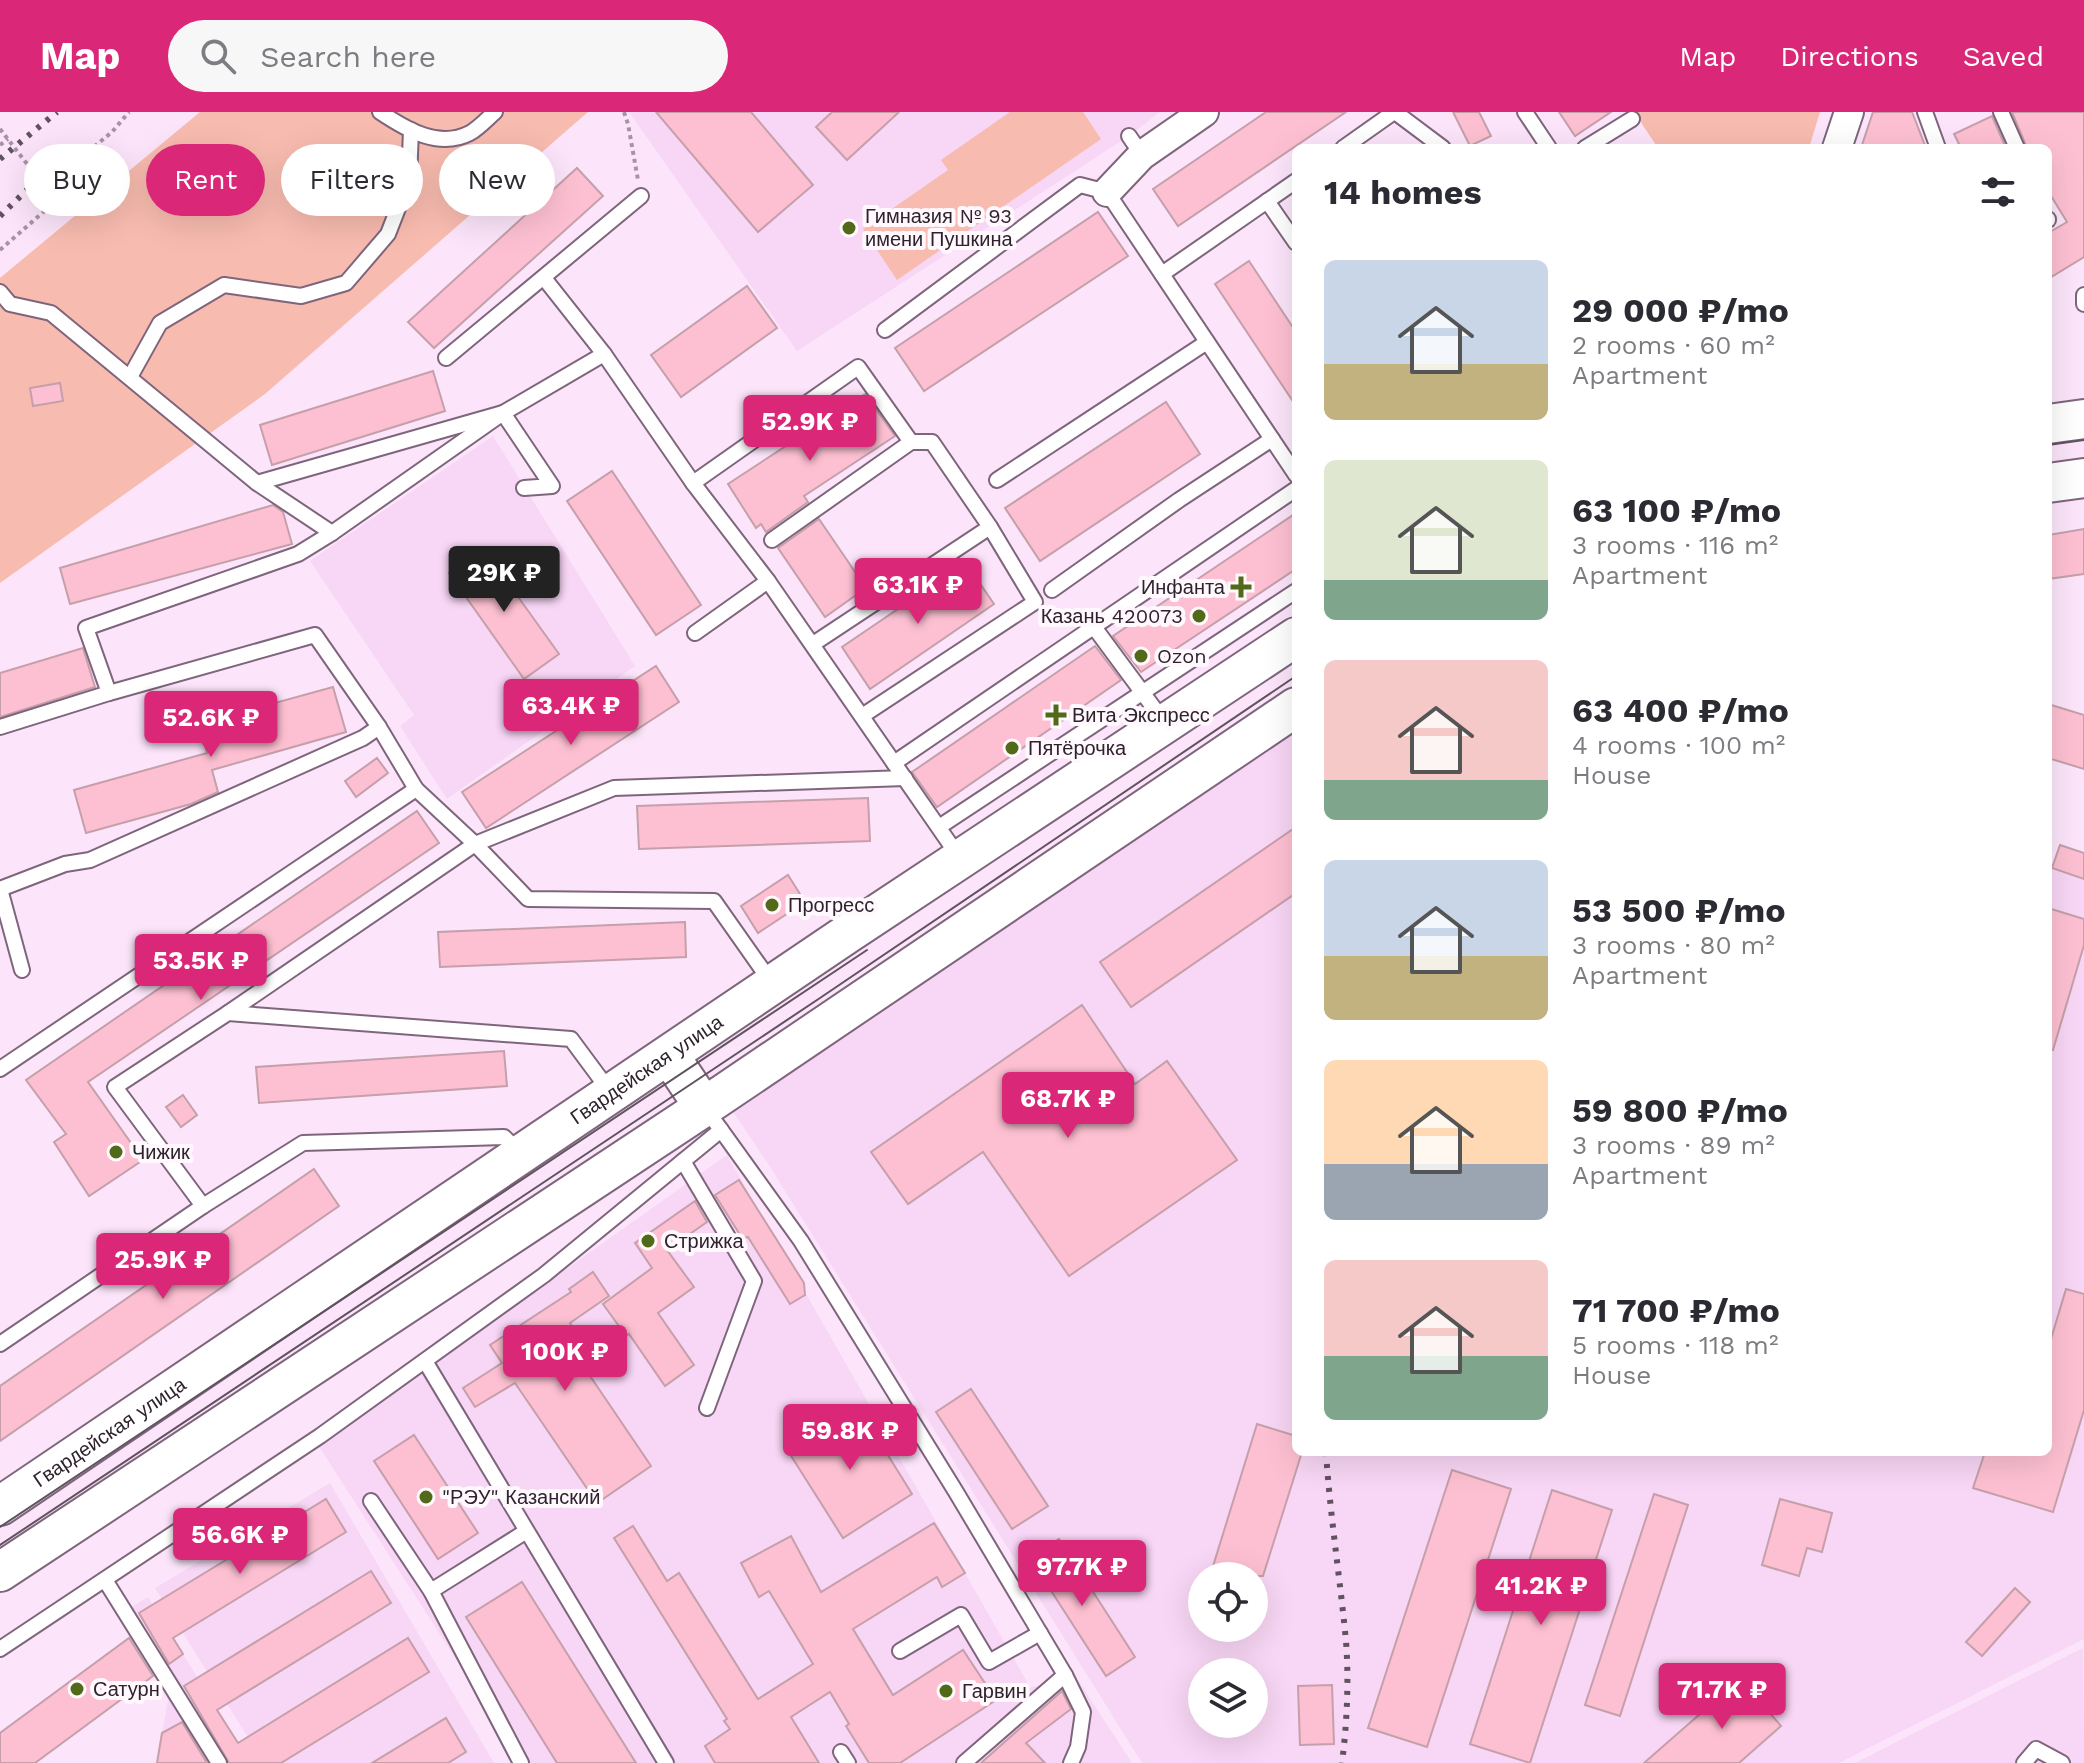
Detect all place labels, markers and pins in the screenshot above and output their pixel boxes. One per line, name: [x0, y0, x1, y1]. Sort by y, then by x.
place label: Гимназия № 93 имени Пушкина: [865, 204, 1013, 251]
marker: Гимназия № 93 имени Пушкина: [840, 219, 858, 237]
pin: 52.9K ₽: [736, 395, 884, 463]
pin: 29K ₽: [448, 546, 560, 614]
pin: 63.1K ₽: [844, 558, 992, 626]
place label: Инфанта: [1141, 575, 1226, 599]
marker: Инфанта: [1232, 578, 1250, 596]
place label: Казань 420073: [1041, 604, 1183, 628]
marker: Казань 420073: [1190, 607, 1208, 625]
place label: Ozon: [1157, 644, 1207, 668]
marker: Ozon: [1132, 647, 1150, 665]
pin: 63.4K ₽: [497, 679, 645, 747]
pin: 52.6K ₽: [137, 691, 285, 759]
place label: Вита Экспресс: [1072, 703, 1210, 727]
marker: Вита Экспресс: [1047, 706, 1065, 724]
place label: Пятёрочка: [1028, 736, 1127, 760]
marker: Пятёрочка: [1003, 739, 1021, 757]
place label: Прогресс: [788, 893, 874, 917]
marker: Прогресс: [763, 896, 781, 914]
pin: 53.5K ₽: [127, 934, 275, 1002]
pin: 68.7K ₽: [994, 1072, 1142, 1140]
place label: Чижик: [132, 1140, 190, 1164]
marker: Чижик: [107, 1143, 125, 1161]
place label: Стрижка: [664, 1229, 744, 1253]
marker: Стрижка: [639, 1232, 657, 1250]
pin: 25.9K ₽: [89, 1233, 237, 1301]
pin: 100K ₽: [500, 1325, 630, 1393]
pin: 59.8K ₽: [776, 1404, 924, 1472]
place label: "РЭУ" Казанский: [442, 1485, 600, 1509]
marker: "РЭУ" Казанский: [417, 1488, 435, 1506]
pin: 56.6K ₽: [166, 1508, 314, 1576]
pin: 97.7K ₽: [1008, 1540, 1156, 1608]
pin: 41.2K ₽: [1467, 1559, 1615, 1627]
pin: 71.7K ₽: [1648, 1663, 1796, 1731]
place label: Сатурн: [93, 1677, 160, 1701]
place label: Гарвин: [962, 1679, 1027, 1703]
marker: Сатурн: [68, 1680, 86, 1698]
marker: Гарвин: [937, 1682, 955, 1700]

